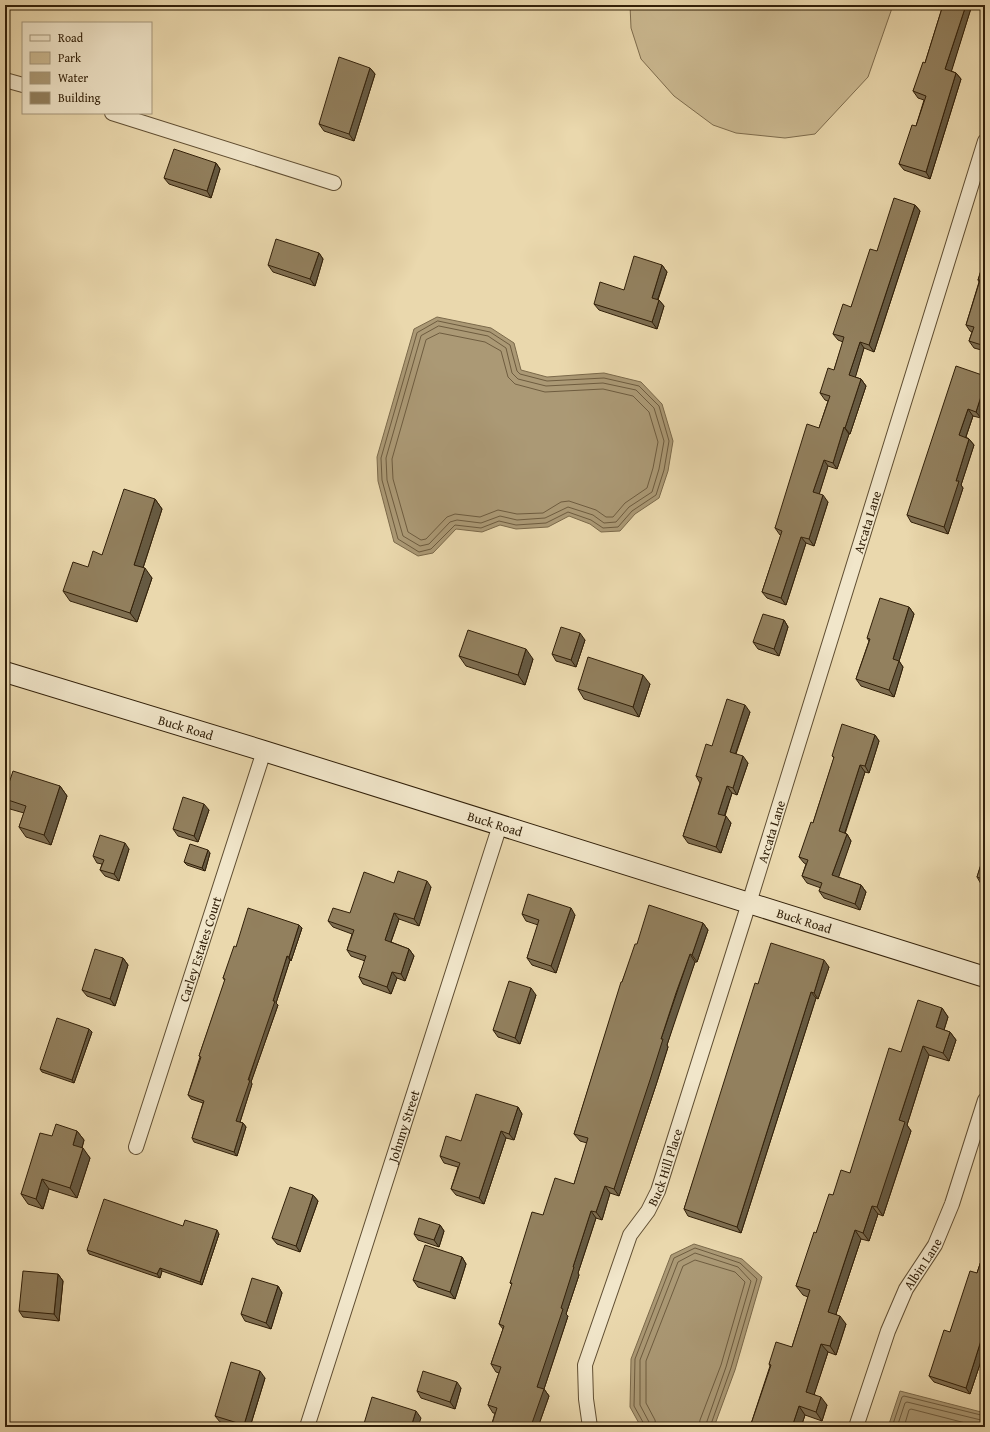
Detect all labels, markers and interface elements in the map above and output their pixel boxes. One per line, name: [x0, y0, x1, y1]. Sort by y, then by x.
legend: [22, 22, 152, 114]
text: Road: [58, 29, 84, 46]
text: Park: [58, 49, 82, 66]
text: Water: [58, 69, 88, 86]
text: Building: [58, 89, 101, 106]
street label: Arcata Lane: [848, 488, 886, 556]
street label: Buck Road: [156, 710, 216, 745]
street label: Arcata Lane: [752, 798, 790, 865]
street label: Buck Road: [465, 806, 525, 841]
street label: Carley Estates Court: [174, 894, 226, 1004]
street label: Buck Road: [774, 903, 834, 938]
street label: Johnny Street: [382, 1087, 424, 1167]
street label: Buck Hill Place: [643, 1126, 687, 1209]
street label: Albin Lane: [899, 1235, 946, 1293]

